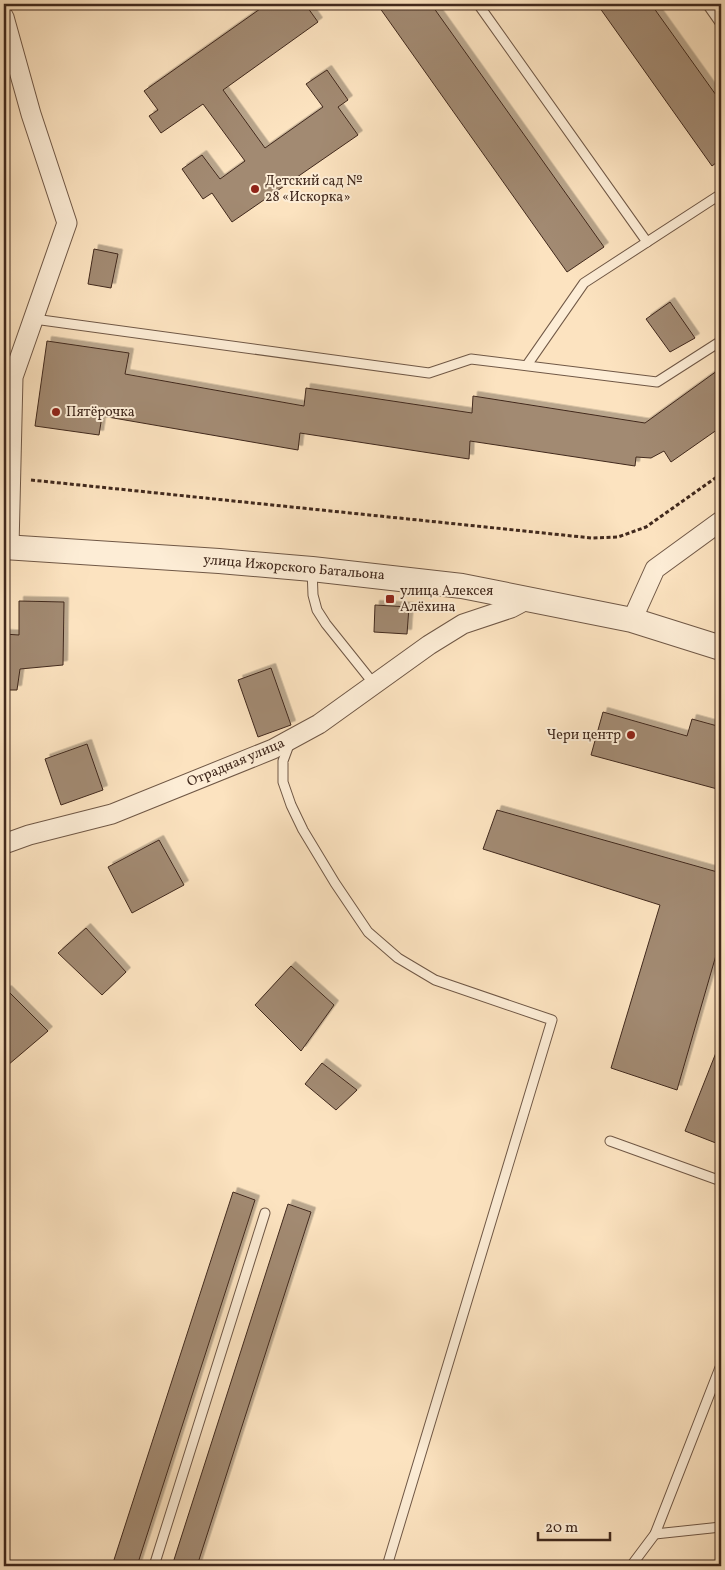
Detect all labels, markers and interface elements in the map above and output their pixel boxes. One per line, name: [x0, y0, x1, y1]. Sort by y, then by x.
place label: Детский сад № 28 «Искорка»: [265, 172, 363, 207]
marker: Детский сад № 28 «Искорка»: [249, 183, 261, 195]
place label: Пятёрочка: [66, 403, 135, 422]
marker: Пятёрочка: [50, 406, 62, 418]
street label: улица Ижорского Батальона: [202, 551, 386, 585]
place label: улица Алексея Алёхина: [400, 582, 493, 617]
marker: улица Алексея Алёхина: [384, 593, 396, 605]
place label: Чери центр: [546, 726, 621, 745]
marker: Чери центр: [625, 729, 637, 741]
street label: Отрадная улица: [184, 734, 288, 792]
scale bar: [538, 1510, 610, 1542]
text: 20 m: [545, 1518, 578, 1539]

